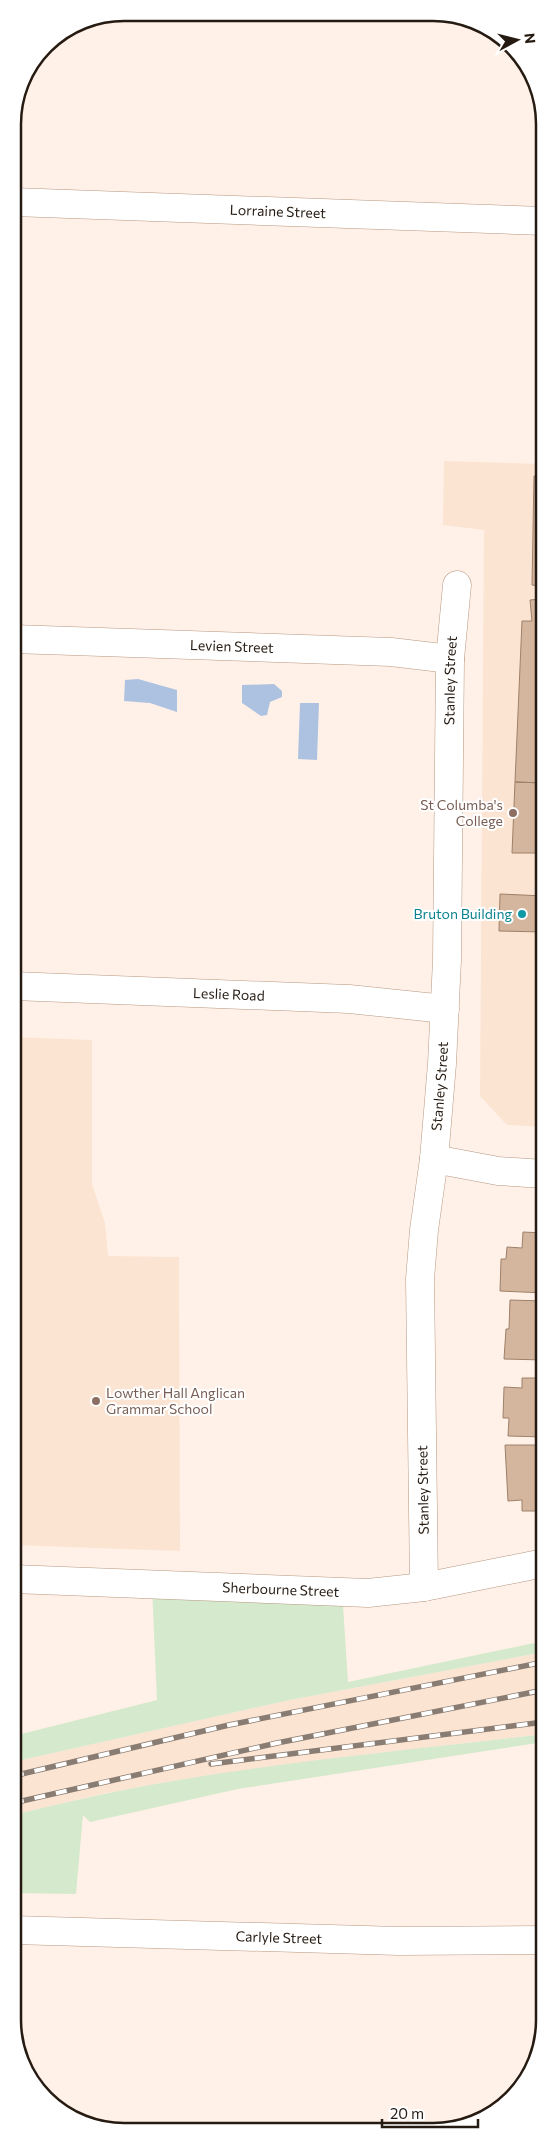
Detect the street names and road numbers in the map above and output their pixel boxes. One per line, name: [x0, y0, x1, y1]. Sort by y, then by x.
street label: Lorraine Street: [230, 201, 326, 221]
street label: Stanley Street: [440, 635, 460, 725]
street label: Levien Street: [190, 636, 274, 656]
street label: Leslie Road: [193, 984, 265, 1004]
street label: Stanley Street: [427, 1041, 451, 1131]
street label: Stanley Street: [413, 1445, 432, 1535]
street label: Sherbourne Street: [222, 1578, 340, 1600]
street label: Carlyle Street: [235, 1927, 323, 1947]

